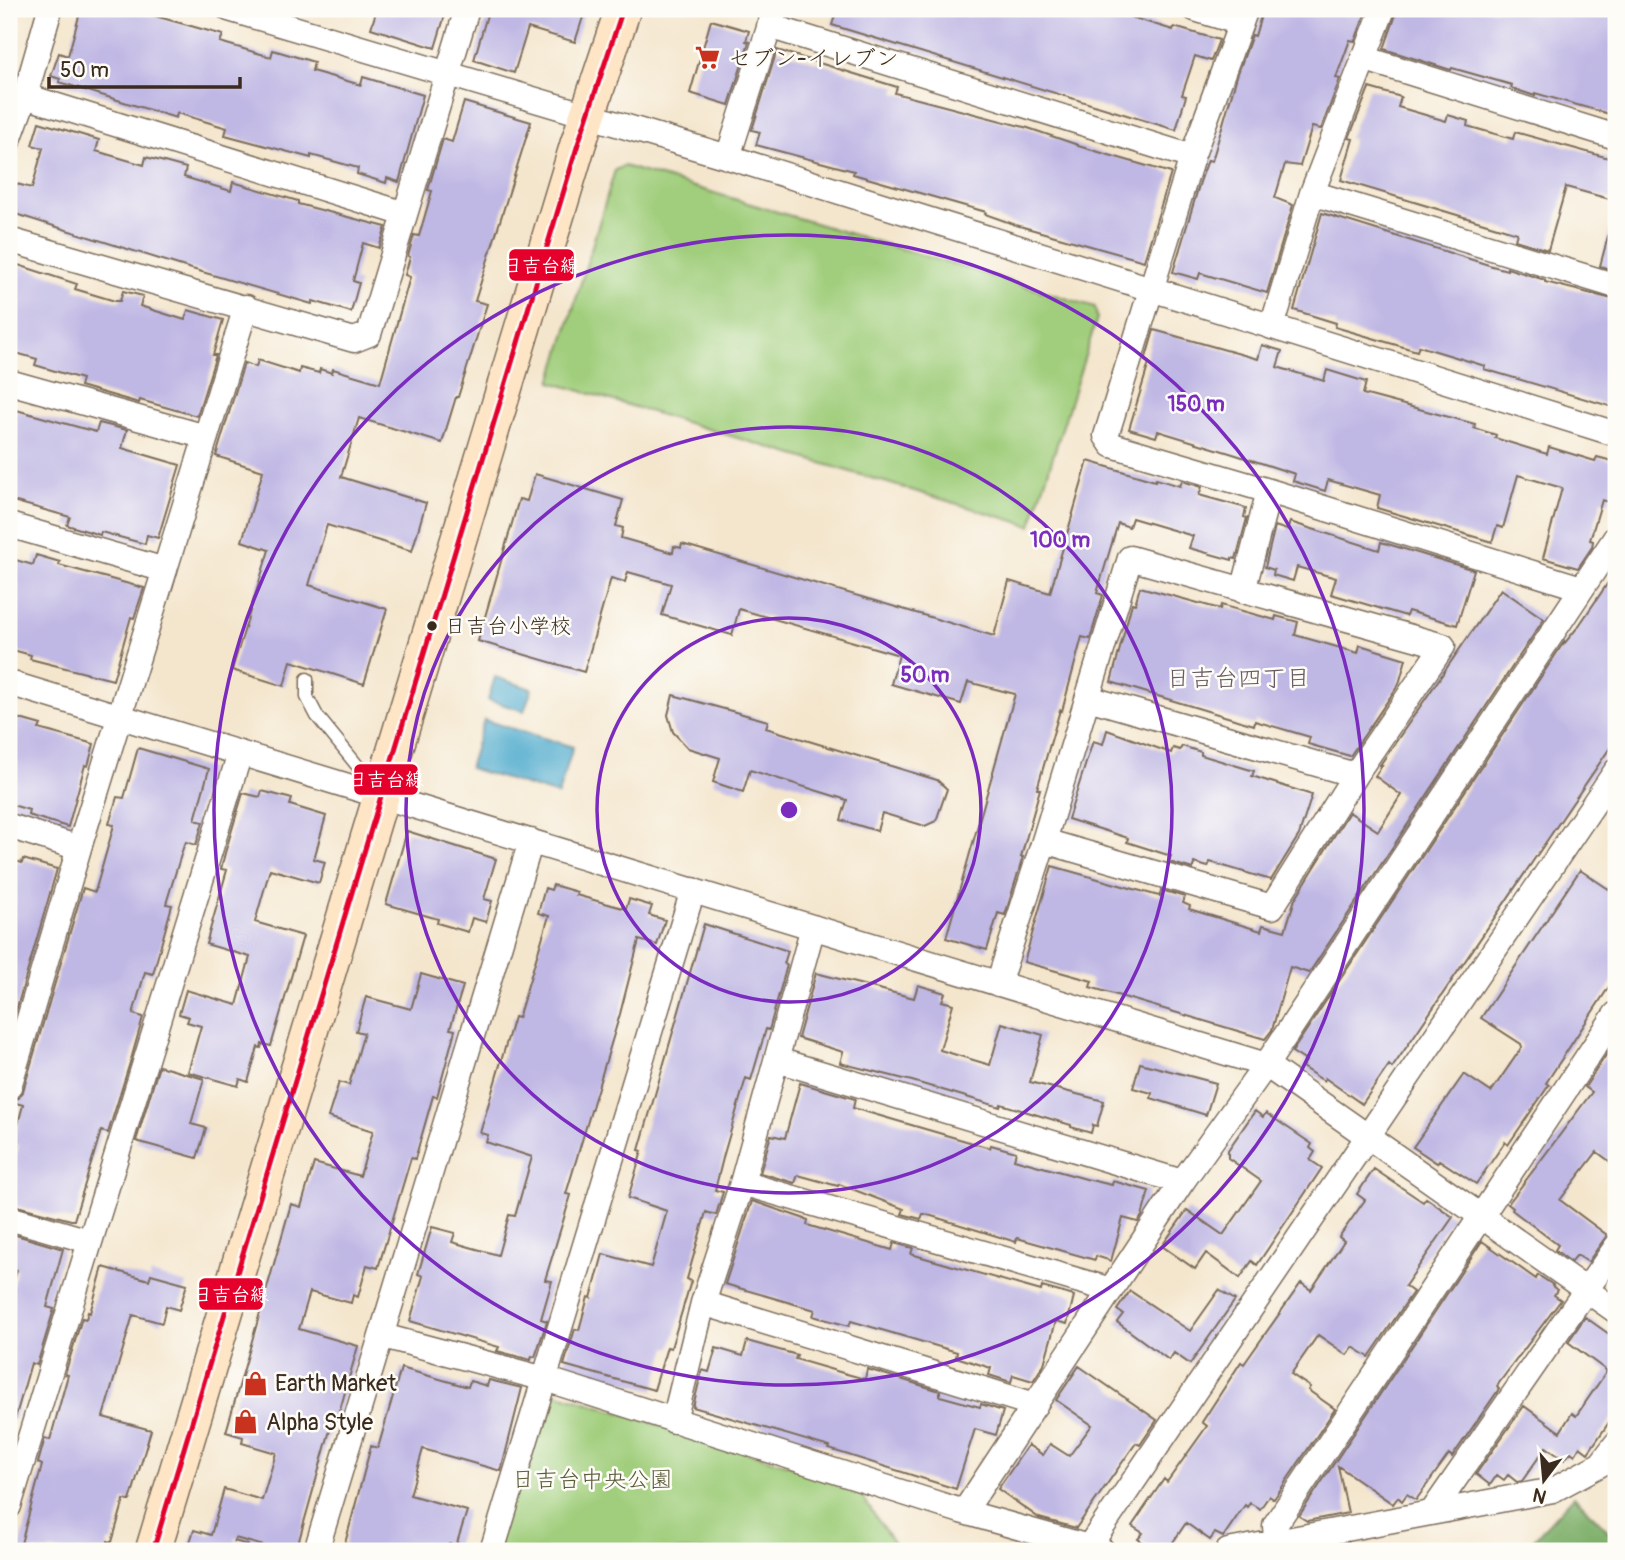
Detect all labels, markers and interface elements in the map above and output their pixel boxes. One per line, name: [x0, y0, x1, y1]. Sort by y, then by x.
supermarket icon: セブン-イレブン: [694, 44, 722, 72]
place label: セブン-イレブン: [728, 44, 899, 73]
scale bar: [49, 46, 240, 90]
text: 50 m: [60, 57, 109, 84]
line badge: 日吉台線: [508, 248, 575, 282]
text: 日吉台線: [503, 254, 579, 278]
text: 150 m: [1167, 391, 1225, 418]
text: 100 m: [1030, 527, 1090, 554]
place label: 日吉台小学校: [445, 613, 571, 640]
marker: 日吉台小学校: [425, 619, 439, 633]
text: 50 m: [901, 662, 950, 689]
district label: 日吉台四丁目: [1166, 664, 1310, 693]
line badge: 日吉台線: [353, 763, 419, 796]
text: 日吉台線: [348, 768, 424, 792]
centre of rings: [777, 798, 801, 822]
line badge: 日吉台線: [198, 1277, 264, 1311]
text: 日吉台線: [193, 1283, 269, 1307]
shop icon: Earth Market: [241, 1369, 269, 1397]
place label: Earth Market: [275, 1369, 397, 1398]
shop icon: Alpha Style: [232, 1408, 260, 1436]
place label: Alpha Style: [266, 1408, 374, 1437]
north arrow: [1510, 1444, 1580, 1514]
park label: 日吉台中央公園: [512, 1465, 673, 1494]
text: N: [1530, 1482, 1549, 1509]

